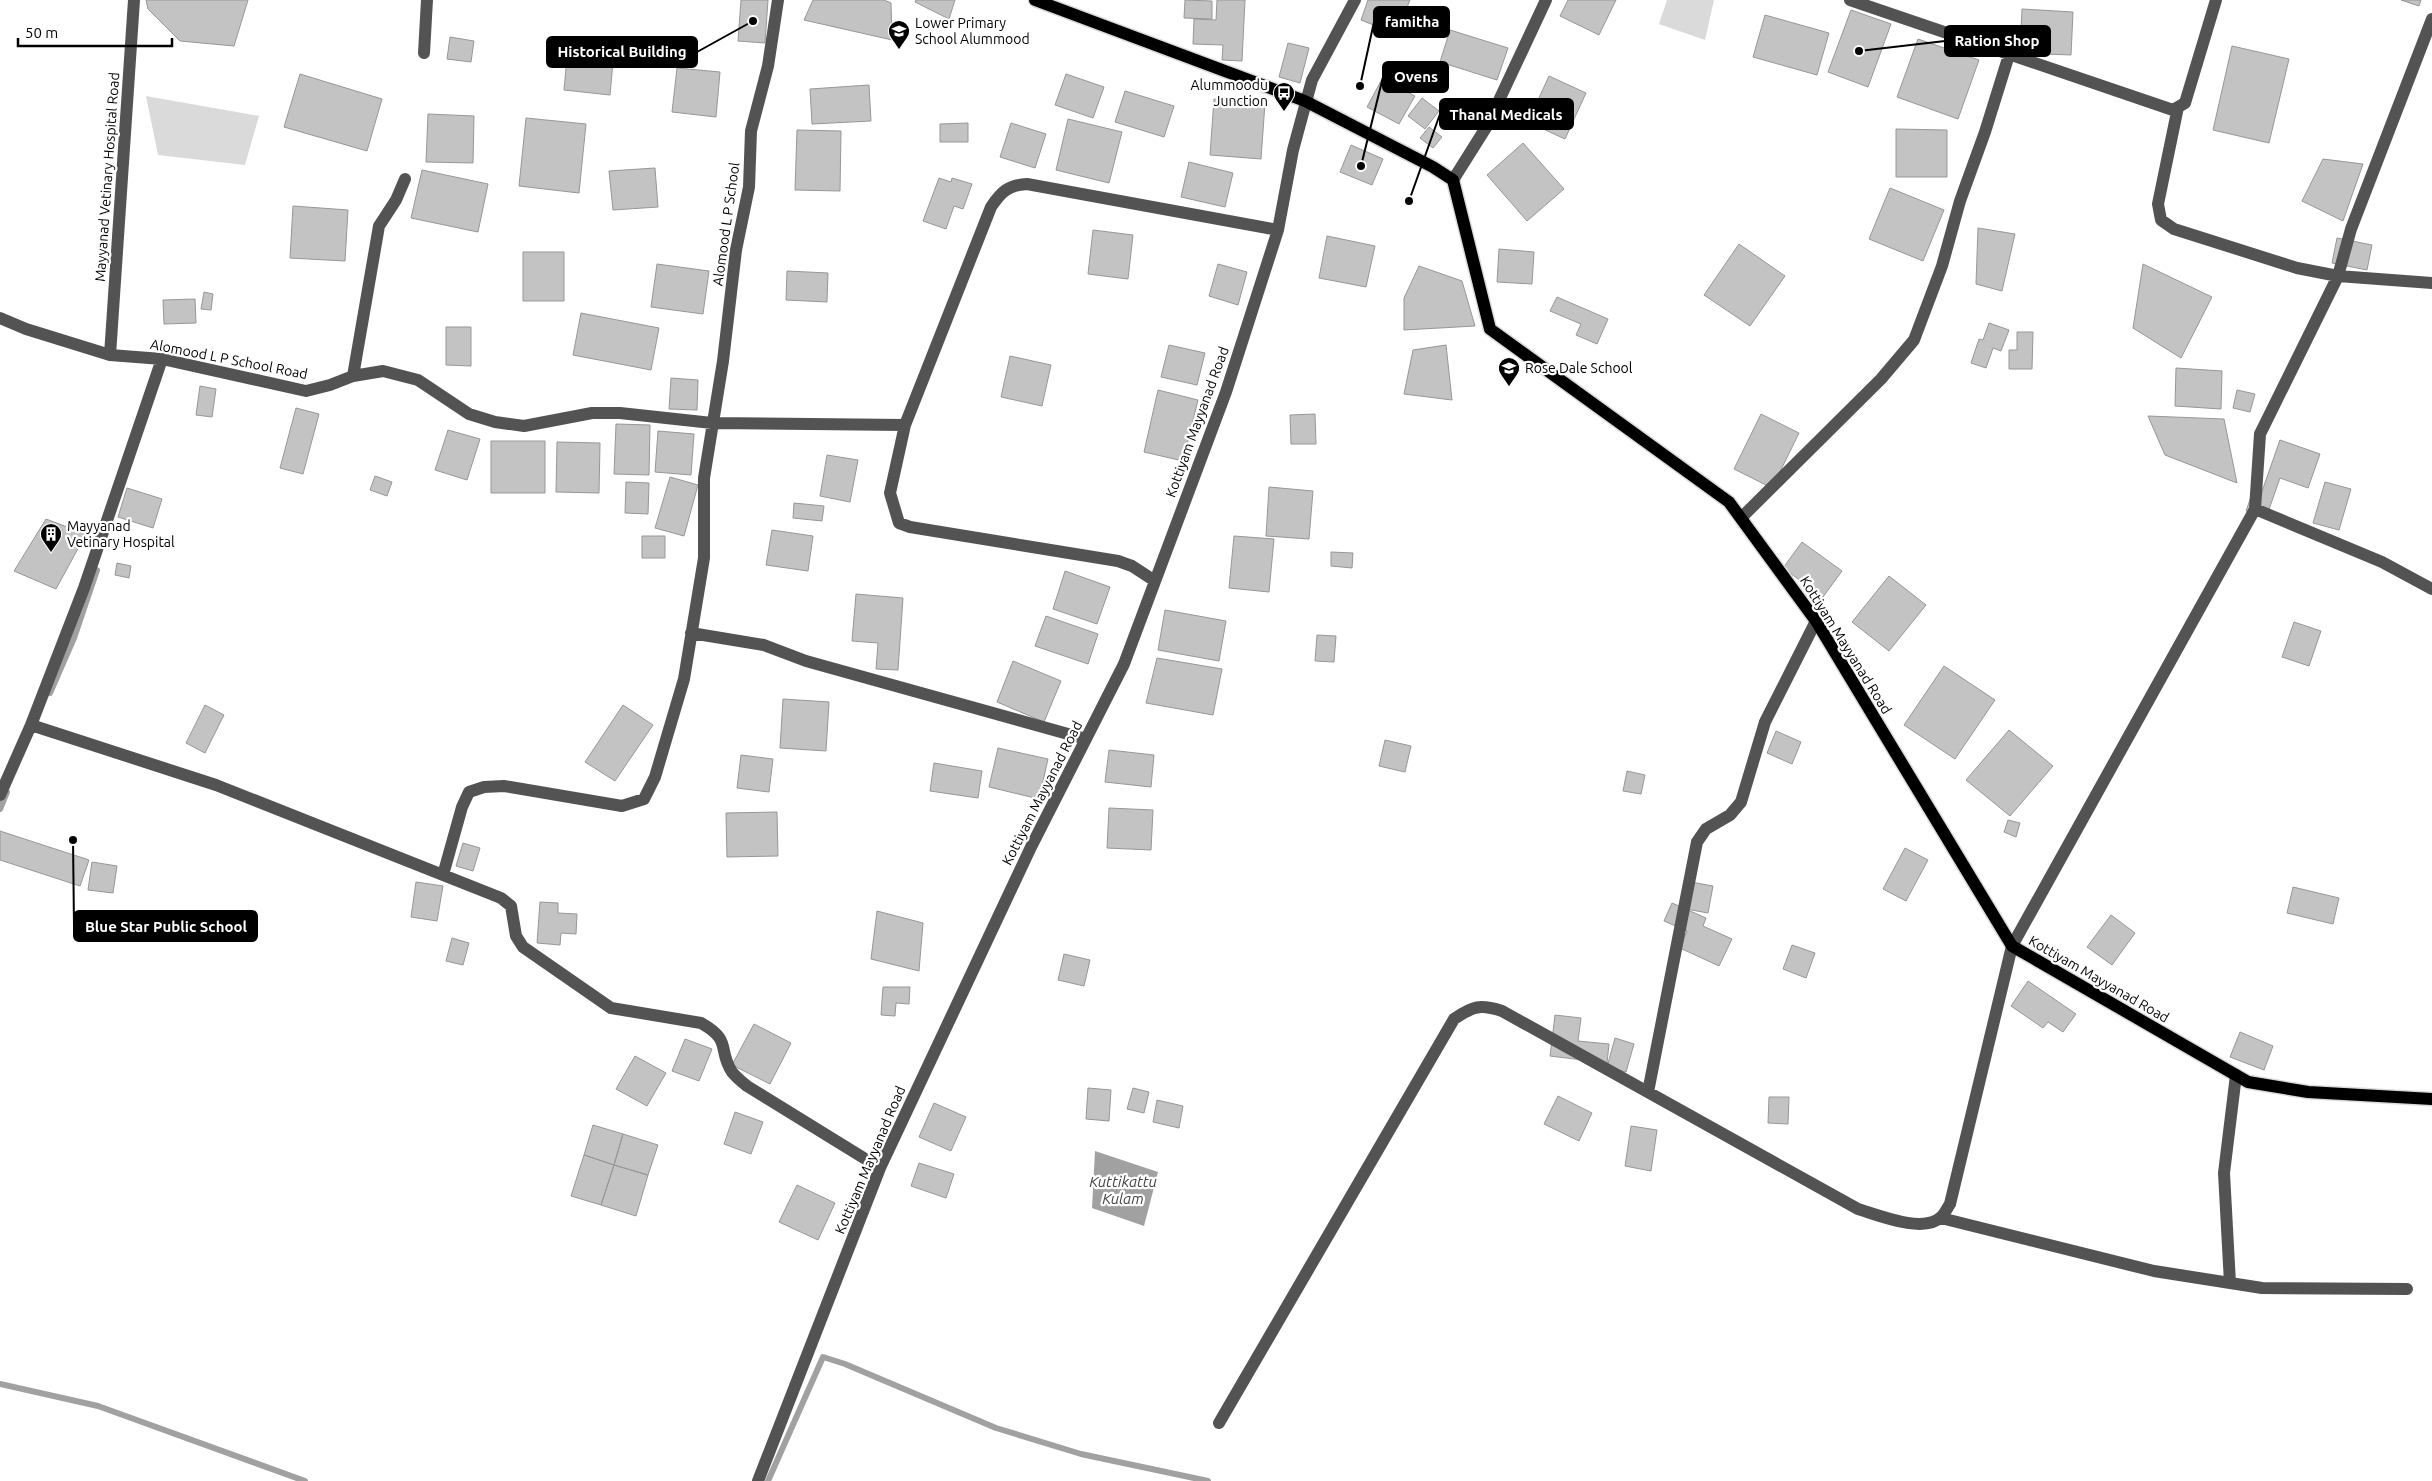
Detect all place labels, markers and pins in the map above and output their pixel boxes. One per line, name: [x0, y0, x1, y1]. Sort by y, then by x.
callout: famitha: [1374, 7, 1449, 37]
place label: Lower Primary School Alummood: [915, 15, 1030, 47]
school or university icon: Lower Primary School Alummood: [887, 19, 911, 50]
callout: Ration Shop: [1945, 26, 2050, 56]
callout: Historical Building: [547, 37, 697, 67]
callout: Ovens: [1383, 62, 1448, 92]
place label: Alummoodu Junction: [1191, 77, 1268, 109]
bus stop icon: Alummoodu Junction: [1272, 81, 1296, 112]
callout: Thanal Medicals: [1440, 99, 1573, 129]
school or university icon: Rose Dale School: [1497, 356, 1521, 387]
place label: Rose Dale School: [1525, 360, 1633, 376]
place label: Mayyanad Vetinary Hospital: [67, 518, 175, 550]
building icon: Mayyanad Vetinary Hospital: [39, 522, 63, 553]
callout: Blue Star Public School: [74, 911, 257, 941]

